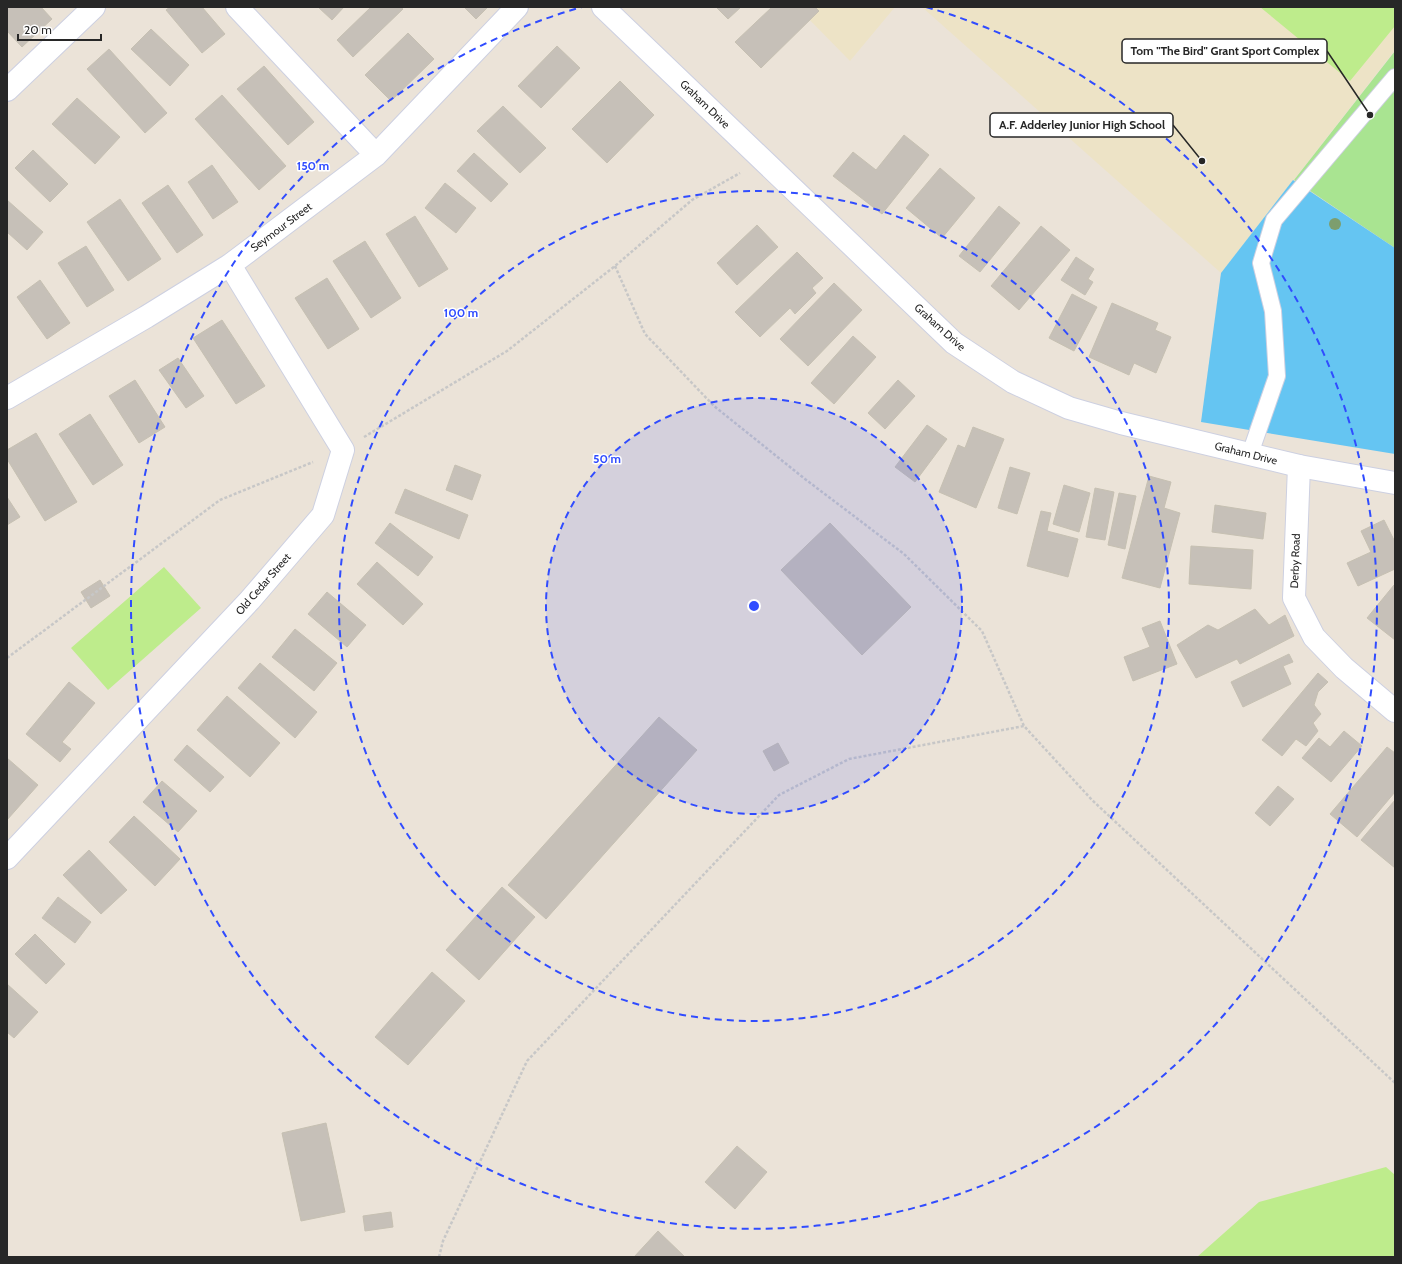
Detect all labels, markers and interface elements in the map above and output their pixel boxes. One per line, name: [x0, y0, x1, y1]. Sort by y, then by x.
scale bar: [18, 16, 101, 42]
text: 20 m: [24, 22, 52, 37]
callout: Tom "The Bird" Grant Sport Complex: [1122, 39, 1327, 63]
text: Tom "The Bird" Grant Sport Complex: [1131, 43, 1320, 58]
street label: Graham Drive: [677, 77, 733, 132]
callout: A.F. Adderley Junior High School: [990, 113, 1173, 137]
text: A.F. Adderley Junior High School: [999, 117, 1165, 132]
text: 150 m: [297, 158, 329, 173]
street label: Seymour Street: [248, 199, 315, 255]
street label: Graham Drive: [912, 300, 969, 354]
text: 100 m: [444, 305, 478, 320]
street label: Graham Drive: [1213, 438, 1279, 468]
text: 50 m: [593, 451, 621, 466]
street label: Derby Road: [1287, 533, 1303, 589]
street label: Old Cedar Street: [232, 550, 294, 618]
centre of rings: [747, 599, 761, 613]

